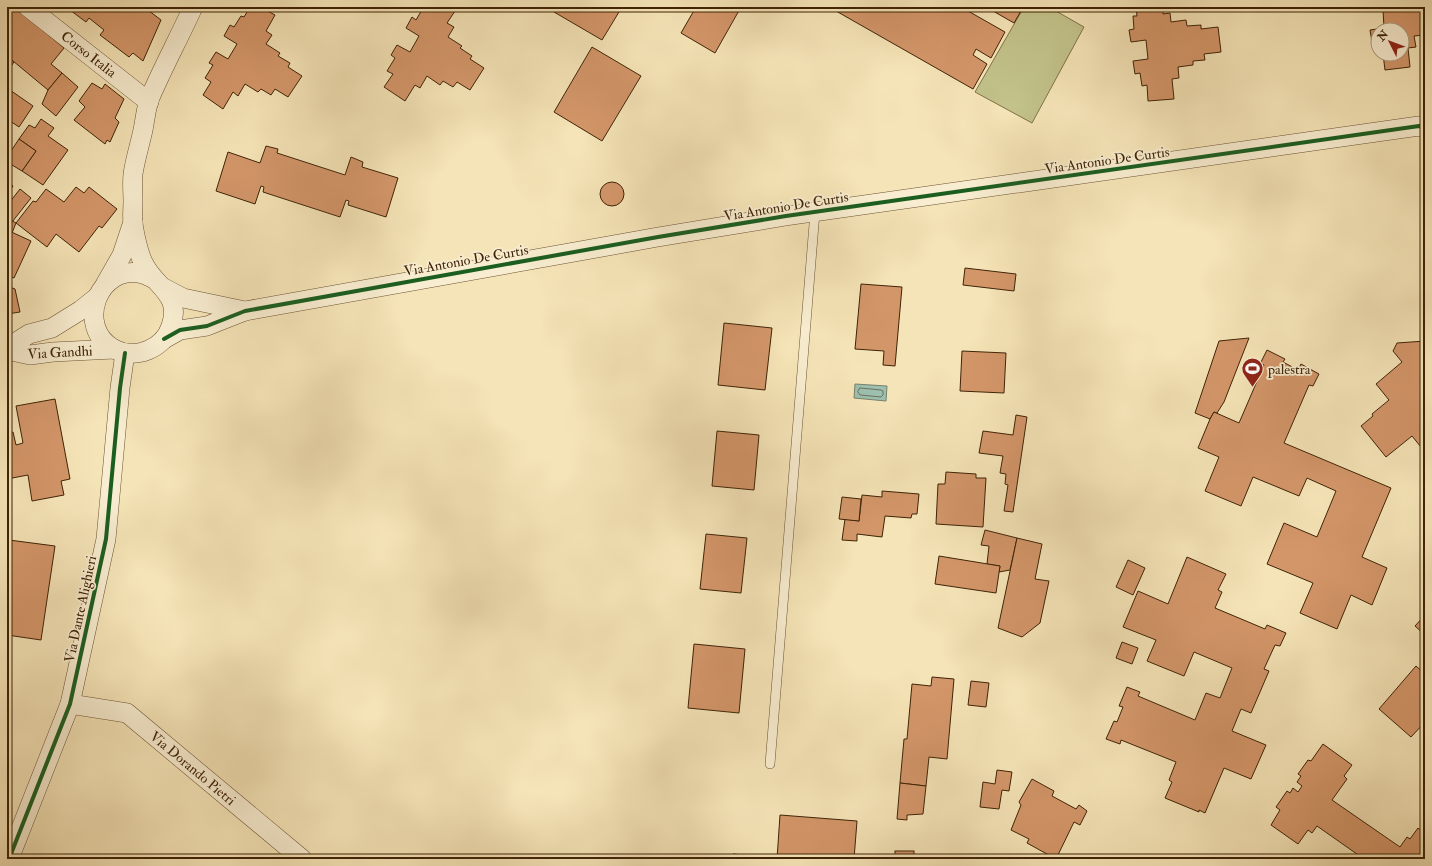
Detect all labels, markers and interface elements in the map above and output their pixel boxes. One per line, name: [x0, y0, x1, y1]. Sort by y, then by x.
north arrow: [1370, 22, 1410, 62]
text: N: [1374, 27, 1392, 44]
street label: Corso Italia: [58, 28, 120, 81]
street label: Via Antonio De Curtis: [1044, 143, 1171, 178]
street label: Via Antonio De Curtis: [723, 188, 850, 225]
street label: Via Antonio De Curtis: [403, 241, 530, 280]
street label: Via Gandhi: [27, 342, 93, 363]
sports icon: palestra: [1240, 356, 1266, 389]
place label: palestra: [1267, 361, 1311, 379]
street label: Via Dante Alighieri: [61, 554, 100, 664]
street label: Via Dorando Pietri: [147, 728, 239, 809]

